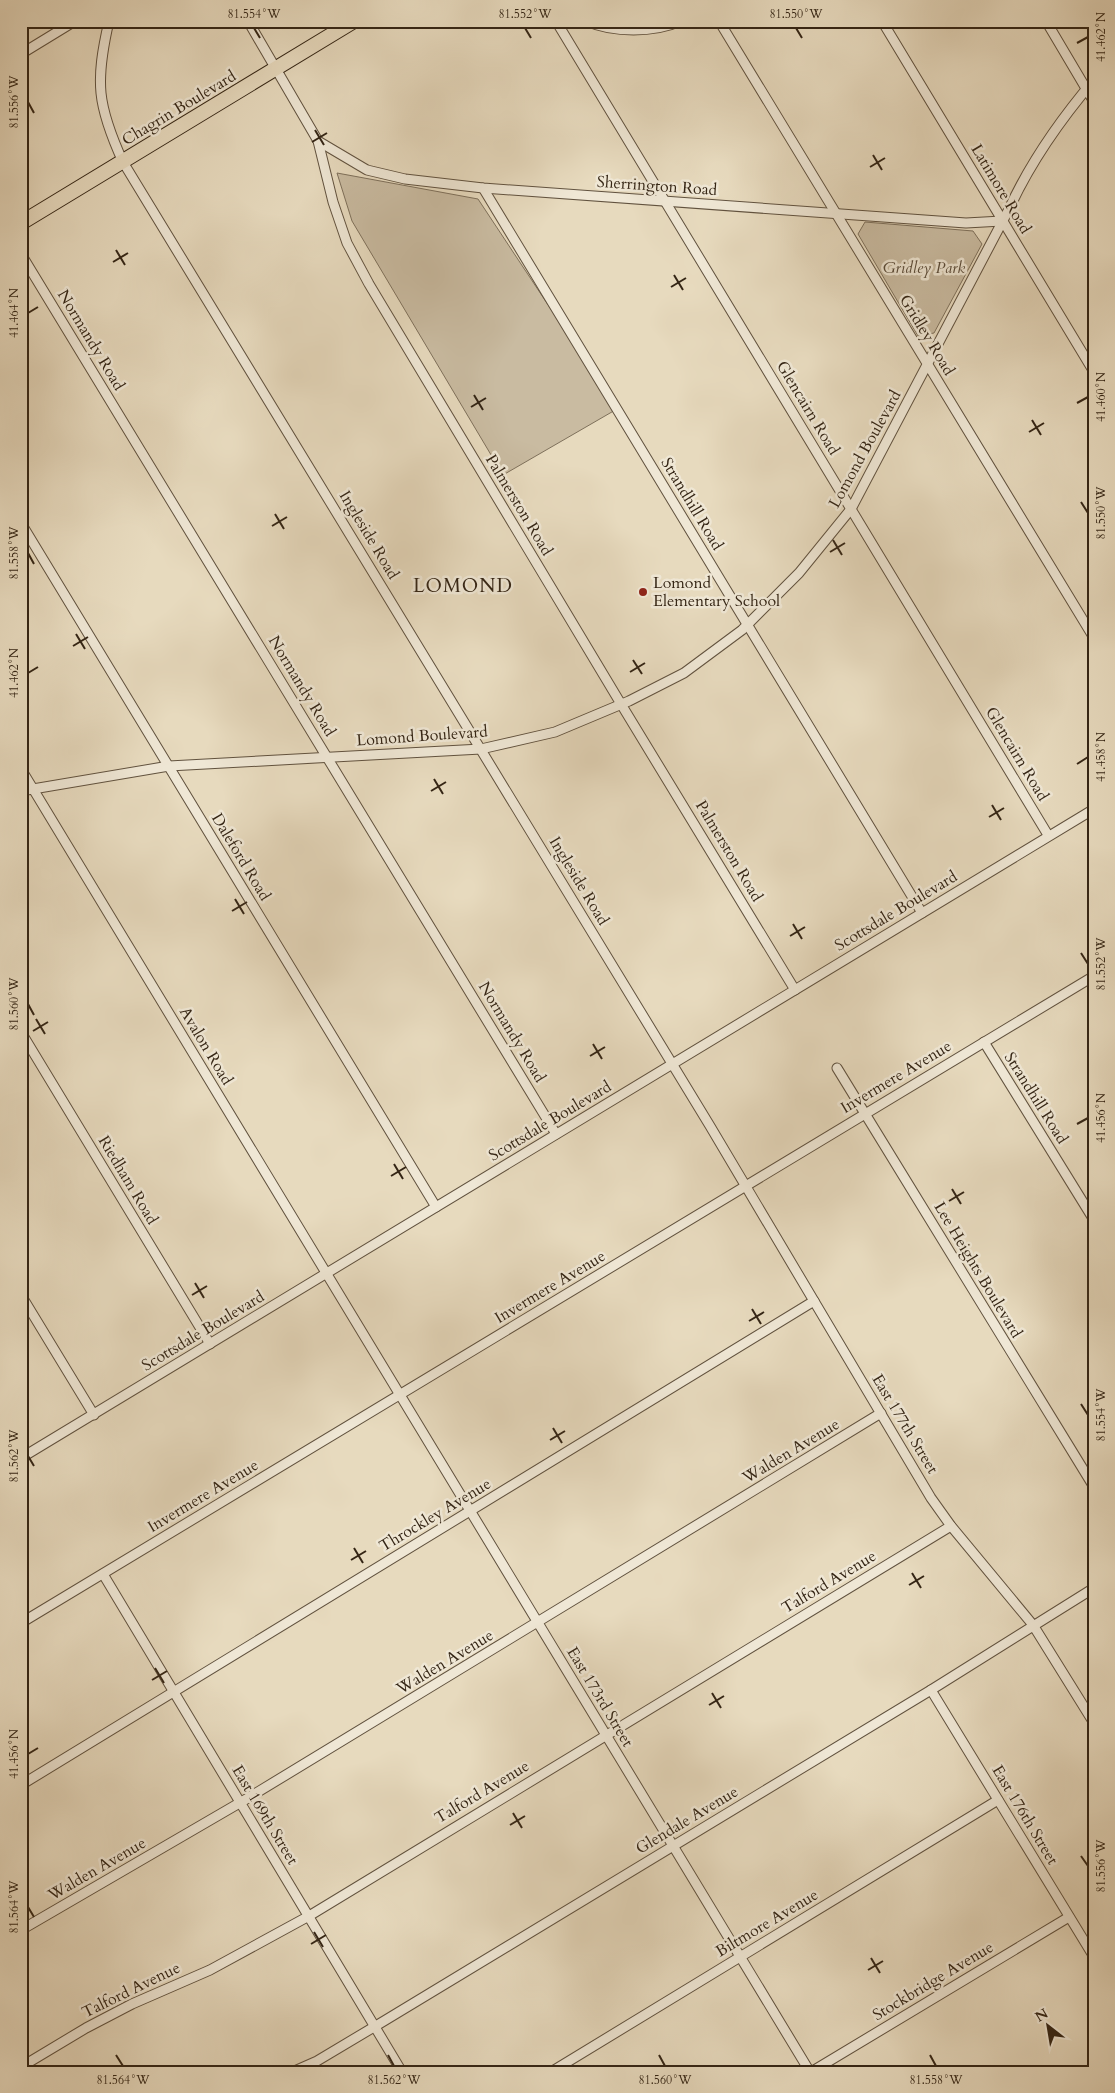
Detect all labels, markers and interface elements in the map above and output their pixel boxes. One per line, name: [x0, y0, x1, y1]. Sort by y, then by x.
text: 81.554°W: [227, 6, 281, 22]
text: 81.552°W: [498, 6, 552, 22]
text: 81.550°W: [769, 6, 823, 22]
text: 41.462°N: [1093, 11, 1109, 62]
street label: Chagrin Boulevard: [118, 65, 241, 151]
text: 81.556°W: [6, 75, 22, 129]
street label: Latimore Road: [966, 140, 1037, 238]
street label: Sherrington Road: [596, 171, 718, 201]
park label: Gridley Park: [883, 257, 965, 279]
street label: Normandy Road: [52, 285, 130, 395]
text: 41.464°N: [6, 287, 22, 338]
street label: Gridley Road: [894, 290, 960, 380]
street label: Glencairn Road: [771, 357, 845, 460]
text: 41.460°N: [1093, 371, 1109, 422]
street label: Lomond Boulevard: [824, 386, 907, 512]
street label: Palmerston Road: [480, 450, 558, 560]
street label: Strandhill Road: [656, 454, 729, 555]
street label: Ingleside Road: [334, 486, 404, 584]
text: 81.550°W: [1093, 486, 1109, 540]
text: 81.558°W: [6, 526, 22, 580]
place label: Lomond Elementary School: [653, 572, 780, 612]
district label: LOMOND: [413, 573, 513, 599]
marker: Lomond Elementary School: [637, 586, 649, 598]
street label: Normandy Road: [263, 631, 341, 741]
text: 41.462°N: [6, 647, 22, 698]
street label: Glencairn Road: [980, 703, 1054, 806]
street label: Lomond Boulevard: [356, 720, 489, 752]
text: 41.458°N: [1093, 731, 1109, 782]
street label: Palmerston Road: [690, 796, 768, 906]
street label: Daleford Road: [206, 809, 276, 905]
street label: Ingleside Road: [544, 832, 614, 930]
street label: Scottsdale Boulevard: [831, 865, 962, 956]
text: 81.552°W: [1093, 937, 1109, 991]
text: 81.560°W: [6, 977, 22, 1031]
street label: Normandy Road: [473, 977, 551, 1087]
street label: Avalon Road: [174, 1003, 238, 1090]
street label: Invermere Avenue: [836, 1035, 956, 1119]
street label: Strandhill Road: [999, 1048, 1073, 1148]
street label: Scottsdale Boulevard: [485, 1075, 616, 1166]
text: 41.456°N: [1093, 1092, 1109, 1143]
street label: Riedham Road: [93, 1131, 163, 1229]
street label: Lee Heights Boulevard: [929, 1198, 1028, 1343]
street label: Invermere Avenue: [490, 1245, 610, 1329]
street label: Scottsdale Boulevard: [138, 1285, 269, 1376]
street label: East 177th Street: [867, 1370, 943, 1478]
text: 81.554°W: [1093, 1388, 1109, 1442]
street label: Walden Avenue: [737, 1413, 844, 1489]
text: 81.562°W: [6, 1429, 22, 1483]
street label: Invermere Avenue: [143, 1454, 263, 1538]
street label: Throckley Avenue: [375, 1473, 495, 1557]
street label: Talford Avenue: [778, 1545, 880, 1619]
street label: Walden Avenue: [391, 1624, 498, 1700]
street label: East 173rd Street: [561, 1643, 639, 1751]
text: 41.456°N: [6, 1728, 22, 1779]
street label: Talford Avenue: [431, 1755, 533, 1829]
street label: East 169th Street: [227, 1761, 303, 1869]
street label: East 176th Street: [987, 1761, 1063, 1869]
street label: Glendale Avenue: [632, 1781, 742, 1859]
street label: Walden Avenue: [43, 1832, 150, 1906]
text: 81.556°W: [1093, 1839, 1109, 1893]
text: 81.564°W: [6, 1880, 22, 1934]
street label: Biltmore Avenue: [712, 1884, 822, 1962]
street label: Stockbridge Avenue: [868, 1936, 998, 2026]
street label: Talford Avenue: [78, 1957, 184, 2023]
north arrow: [1022, 2000, 1072, 2050]
text: N: [1031, 2004, 1052, 2027]
text: 81.564°W: [96, 2072, 150, 2088]
text: 81.562°W: [367, 2072, 421, 2088]
text: 81.560°W: [638, 2072, 692, 2088]
text: 81.558°W: [909, 2072, 963, 2088]

